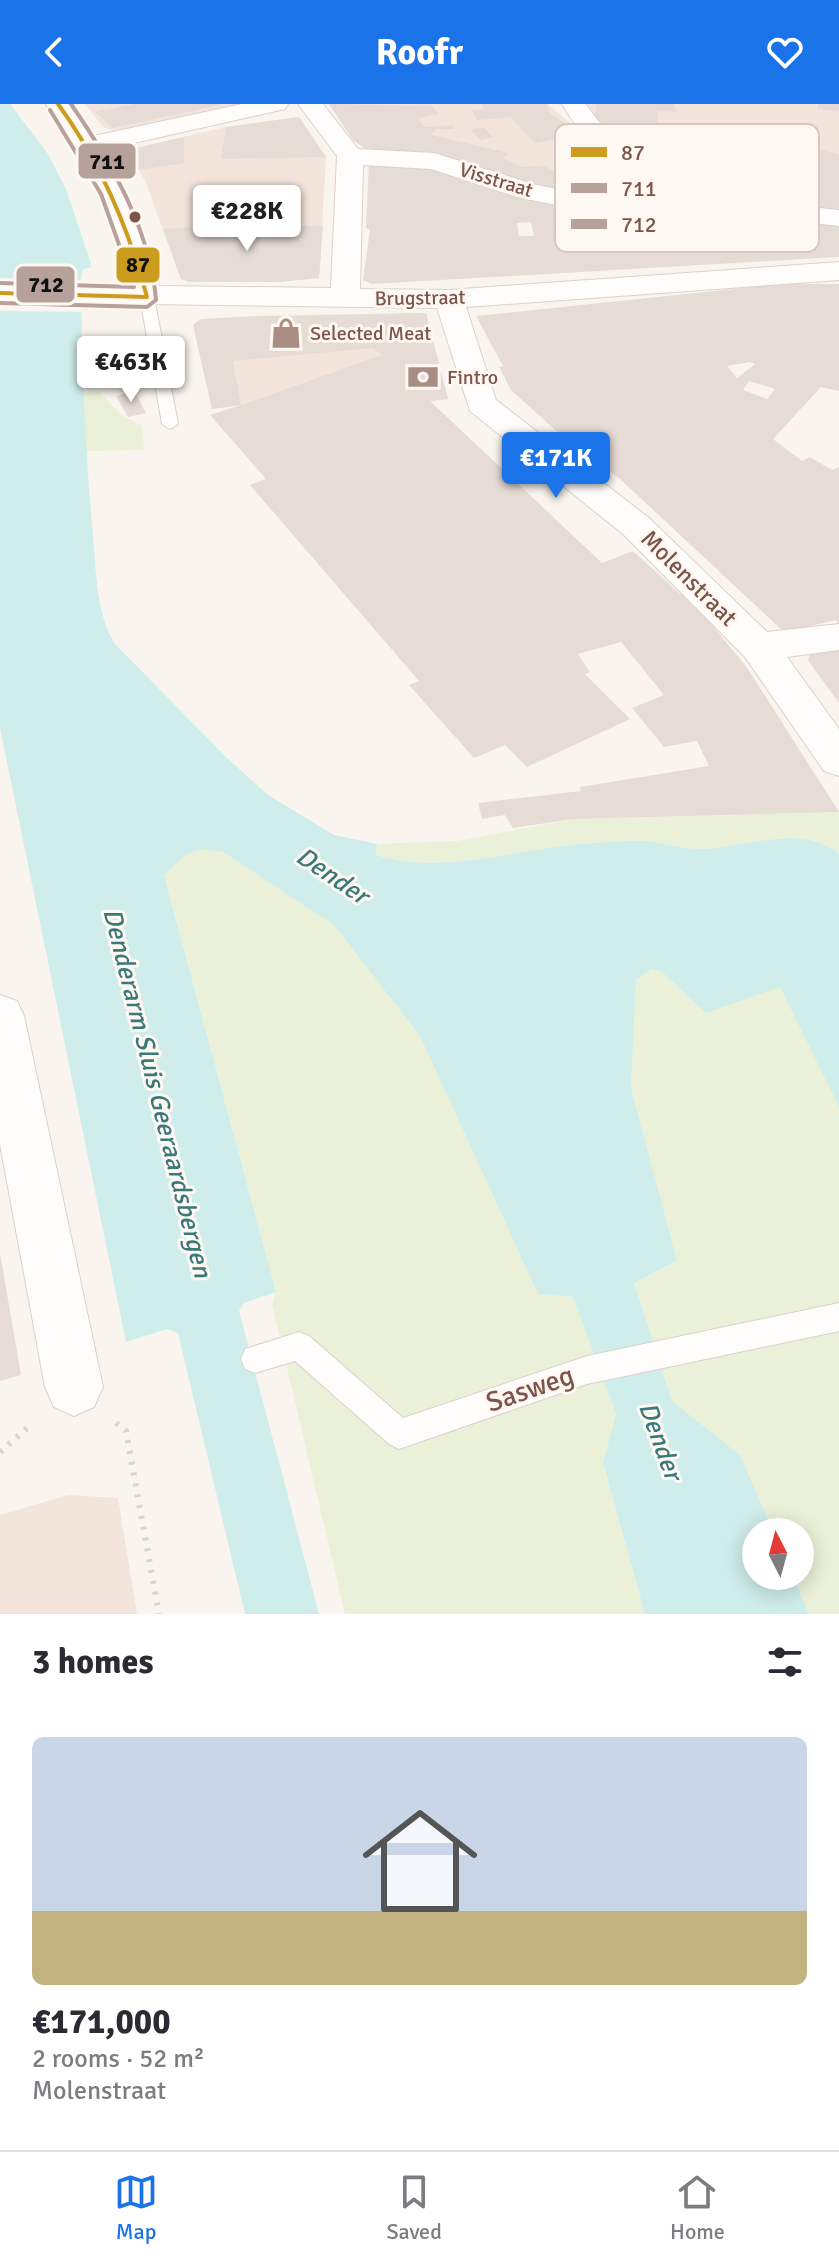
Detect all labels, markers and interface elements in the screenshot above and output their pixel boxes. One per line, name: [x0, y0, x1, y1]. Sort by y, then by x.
icon: back: [32, 30, 76, 74]
text: Roofr: [376, 30, 463, 75]
icon: heart: [763, 30, 807, 74]
legend: [555, 124, 819, 252]
text: 87: [621, 139, 645, 166]
line badge: 711: [77, 142, 137, 180]
text: 711: [89, 148, 125, 175]
street label: Visstraat: [456, 157, 536, 203]
text: 711: [621, 175, 657, 202]
pin: €228K: [191, 185, 303, 253]
text: €228K: [211, 195, 283, 227]
unlabelled marker: [127, 209, 143, 225]
text: 712: [621, 211, 657, 238]
line badge: 87: [115, 246, 161, 284]
text: 87: [126, 251, 150, 278]
line badge: 712: [15, 265, 76, 304]
text: 712: [28, 271, 64, 298]
street label: Brugstraat: [374, 285, 466, 311]
shop icon: Selected Meat: [269, 316, 303, 350]
place label: Selected Meat: [310, 321, 431, 346]
pin: €463K: [75, 336, 187, 404]
text: €463K: [95, 346, 167, 378]
bank icon: Fintro: [406, 360, 440, 394]
place label: Fintro: [447, 365, 498, 390]
pin: €171K: [500, 432, 612, 500]
text: €171K: [520, 442, 592, 474]
street label: Molenstraat: [635, 524, 743, 632]
water label: Dender: [290, 840, 377, 914]
water label: Denderarm Sluis Geeraardsbergen: [96, 905, 219, 1282]
street label: Sasweg: [482, 1358, 578, 1420]
water label: Dender: [631, 1398, 690, 1487]
north arrow: [742, 1518, 814, 1590]
map controls: [742, 1518, 814, 1590]
icon: filters: [763, 1640, 807, 1684]
text: 3 homes: [32, 1641, 153, 1683]
icon: home: [348, 1789, 492, 1933]
text: €171,000: [32, 2001, 171, 2043]
text: 2 rooms · 52 m²: [32, 2043, 205, 2075]
text: Molenstraat: [32, 2075, 166, 2107]
tab: Map: [114, 2170, 158, 2245]
tab: Saved: [386, 2170, 442, 2245]
tab: Home: [670, 2170, 725, 2245]

